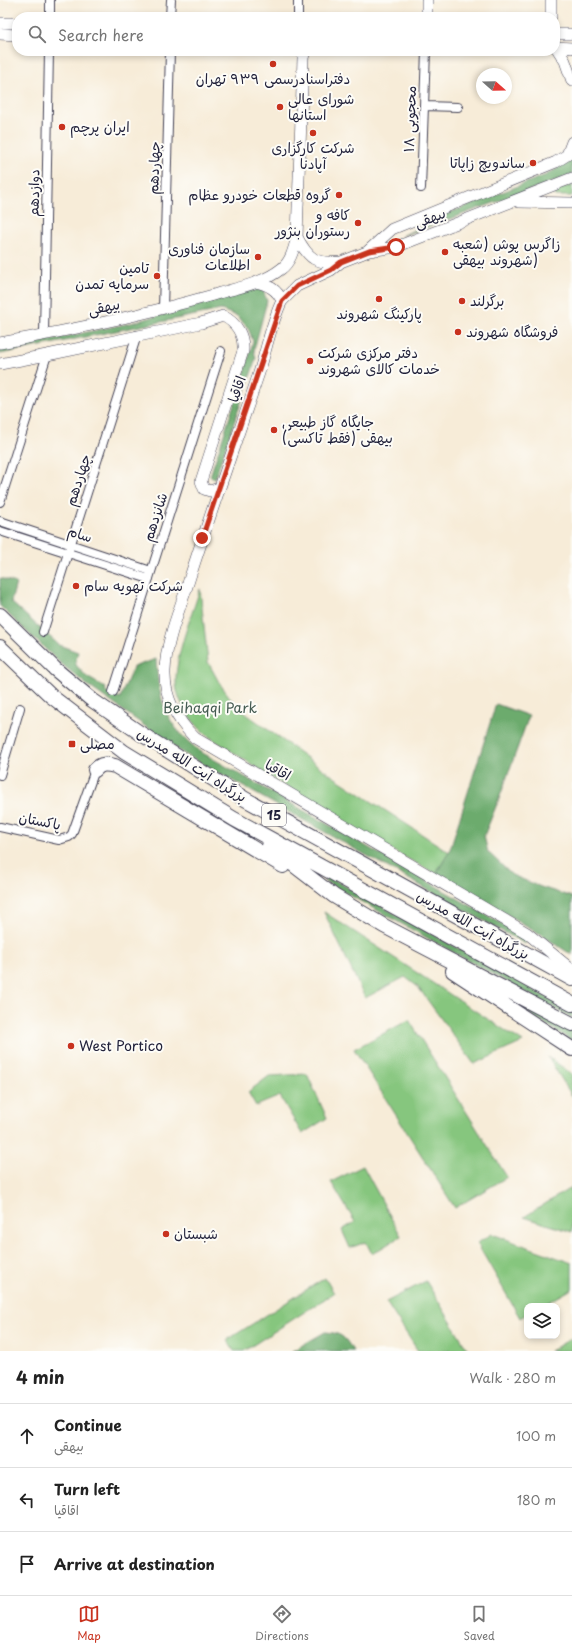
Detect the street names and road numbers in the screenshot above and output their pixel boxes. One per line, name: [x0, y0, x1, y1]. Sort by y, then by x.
street label: محجوبی ۱۸: [398, 85, 421, 153]
street label: چهاردهم: [142, 141, 166, 195]
street label: دوازدهم: [23, 169, 45, 217]
street label: بیهقی: [411, 202, 449, 233]
street label: بیهقی: [86, 293, 122, 320]
street label: اقاقیا: [222, 373, 251, 405]
street label: چهاردهم: [59, 451, 97, 509]
street label: شانزدهم: [137, 490, 173, 544]
street label: سام: [65, 520, 95, 548]
street label: بزرگراه آیت الله مدرس: [133, 722, 251, 807]
street label: اقاقیا: [261, 754, 295, 785]
road number: 15: [262, 804, 286, 826]
street label: پاکستان: [17, 806, 63, 835]
street label: بزرگراه آیت الله مدرس: [413, 885, 533, 964]

